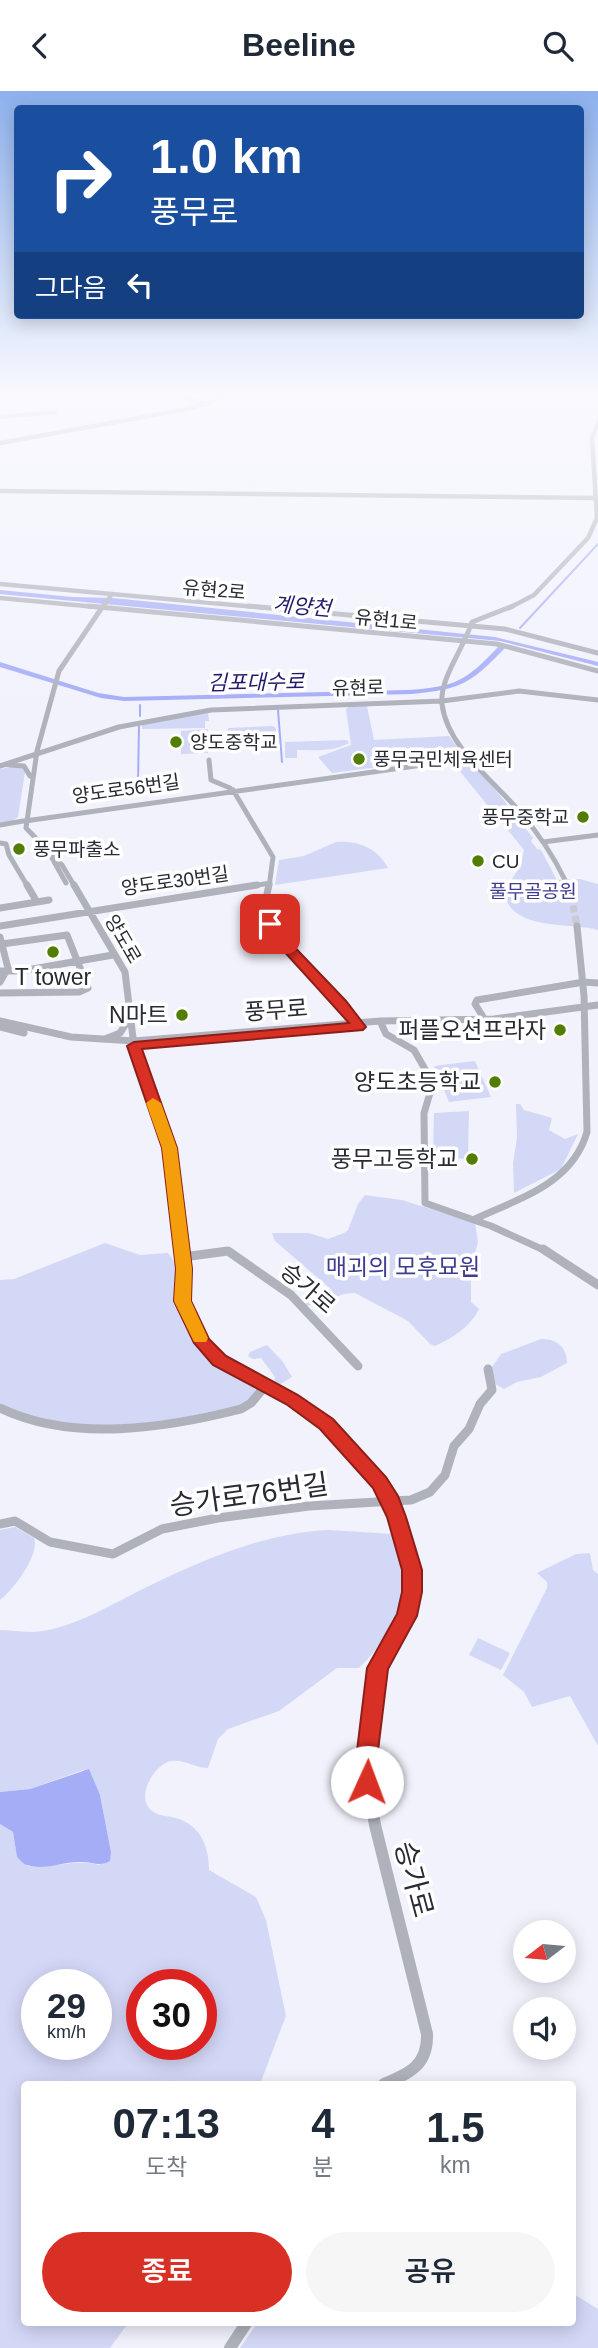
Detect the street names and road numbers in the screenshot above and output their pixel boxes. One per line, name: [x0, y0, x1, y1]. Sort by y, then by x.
street label: 유현2로: [182, 577, 246, 603]
street label: 유현1로: [354, 606, 418, 634]
street label: 유현로: [332, 677, 384, 699]
street label: 양도로56번길: [71, 771, 181, 807]
street label: 양도로30번길: [120, 863, 230, 899]
street label: 양도로: [101, 911, 145, 967]
street label: 풍무로: [243, 995, 309, 1025]
street label: 승가로: [276, 1257, 340, 1319]
street label: 승가로76번길: [168, 1469, 330, 1521]
street label: 승가로: [389, 1838, 439, 1920]

